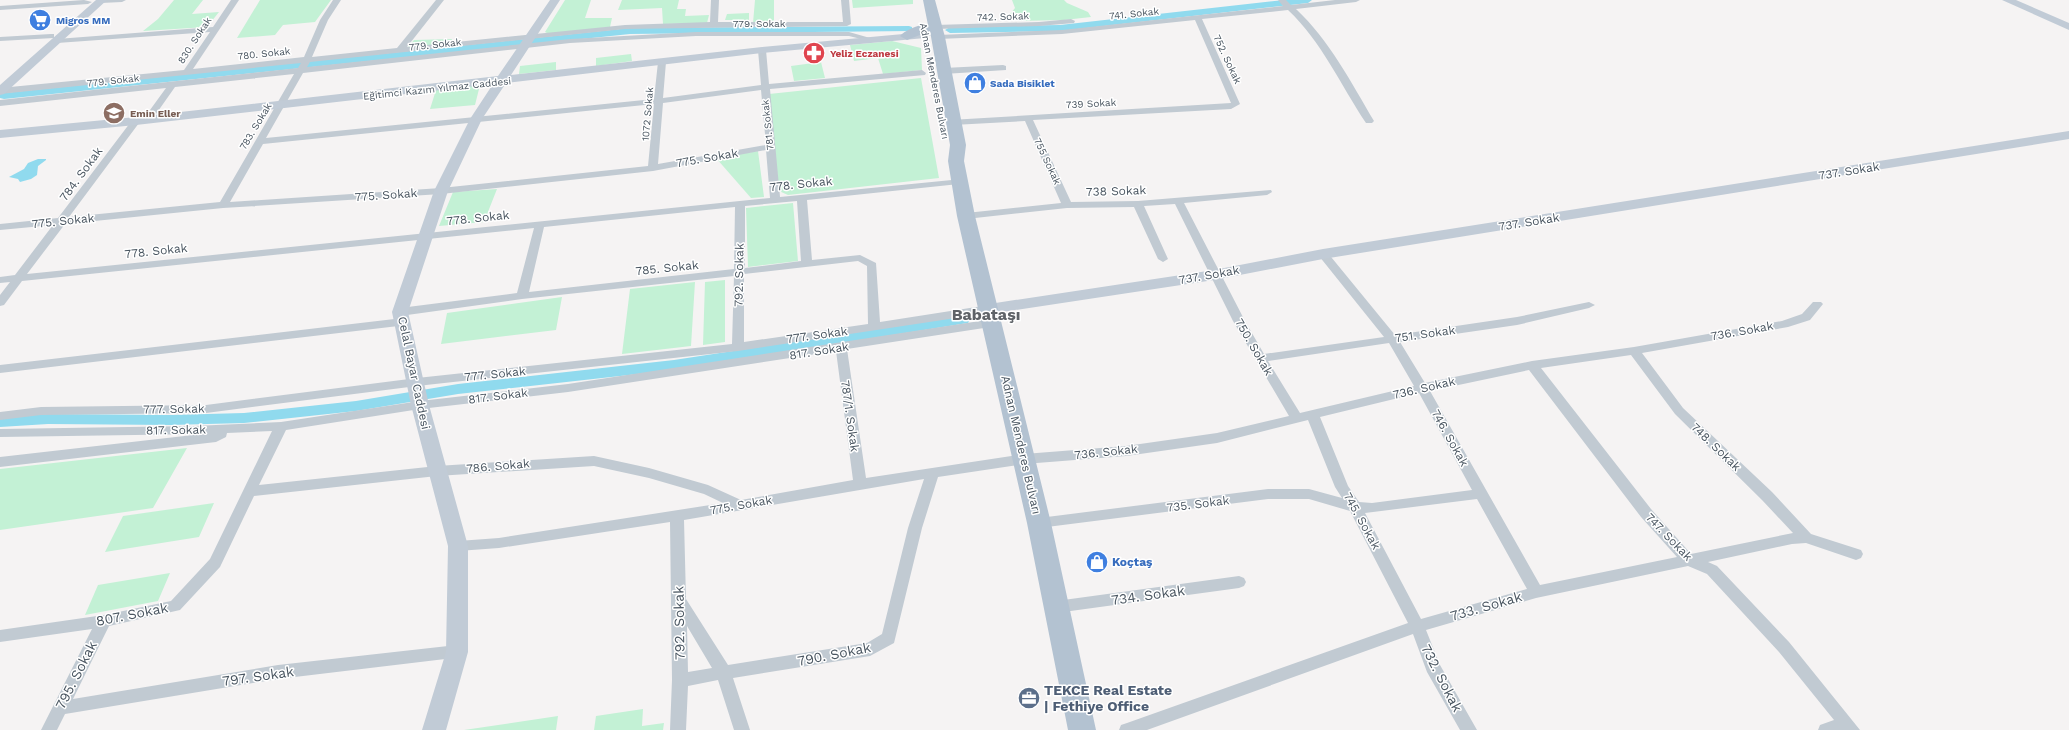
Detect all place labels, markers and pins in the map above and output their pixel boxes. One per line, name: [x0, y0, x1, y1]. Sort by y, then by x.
supermarket icon: Migros MM: [27, 7, 53, 33]
place label: Migros MM: [56, 15, 110, 26]
pharmacy icon: Yeliz Eczanesi: [801, 40, 827, 66]
place label: Yeliz Eczanesi: [830, 48, 899, 59]
shop icon: Sada Bisiklet: [962, 70, 988, 96]
place label: Sada Bisiklet: [990, 78, 1055, 89]
school or university icon: Emin Eller: [101, 100, 127, 126]
place label: Emin Eller: [130, 108, 181, 119]
shop icon: Koçtaş: [1084, 549, 1110, 575]
place label: Koçtaş: [1112, 555, 1153, 569]
place label: TEKCE Real Estate | Fethiye Office: [1044, 682, 1172, 714]
office icon: TEKCE Real Estate | Fethiye Office: [1016, 685, 1042, 711]

